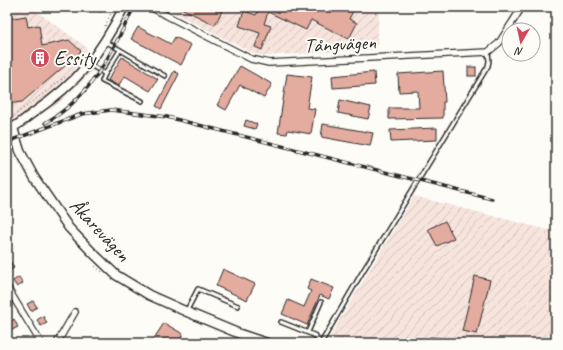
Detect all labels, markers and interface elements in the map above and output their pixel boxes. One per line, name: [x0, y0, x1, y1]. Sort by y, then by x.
north arrow: [501, 22, 541, 62]
street label: Tångvägen: [303, 30, 378, 58]
text: N: [513, 44, 524, 59]
place label: Essity: [54, 46, 98, 71]
building icon: Essity: [29, 47, 51, 69]
street label: Åkarevägen: [64, 193, 136, 268]

